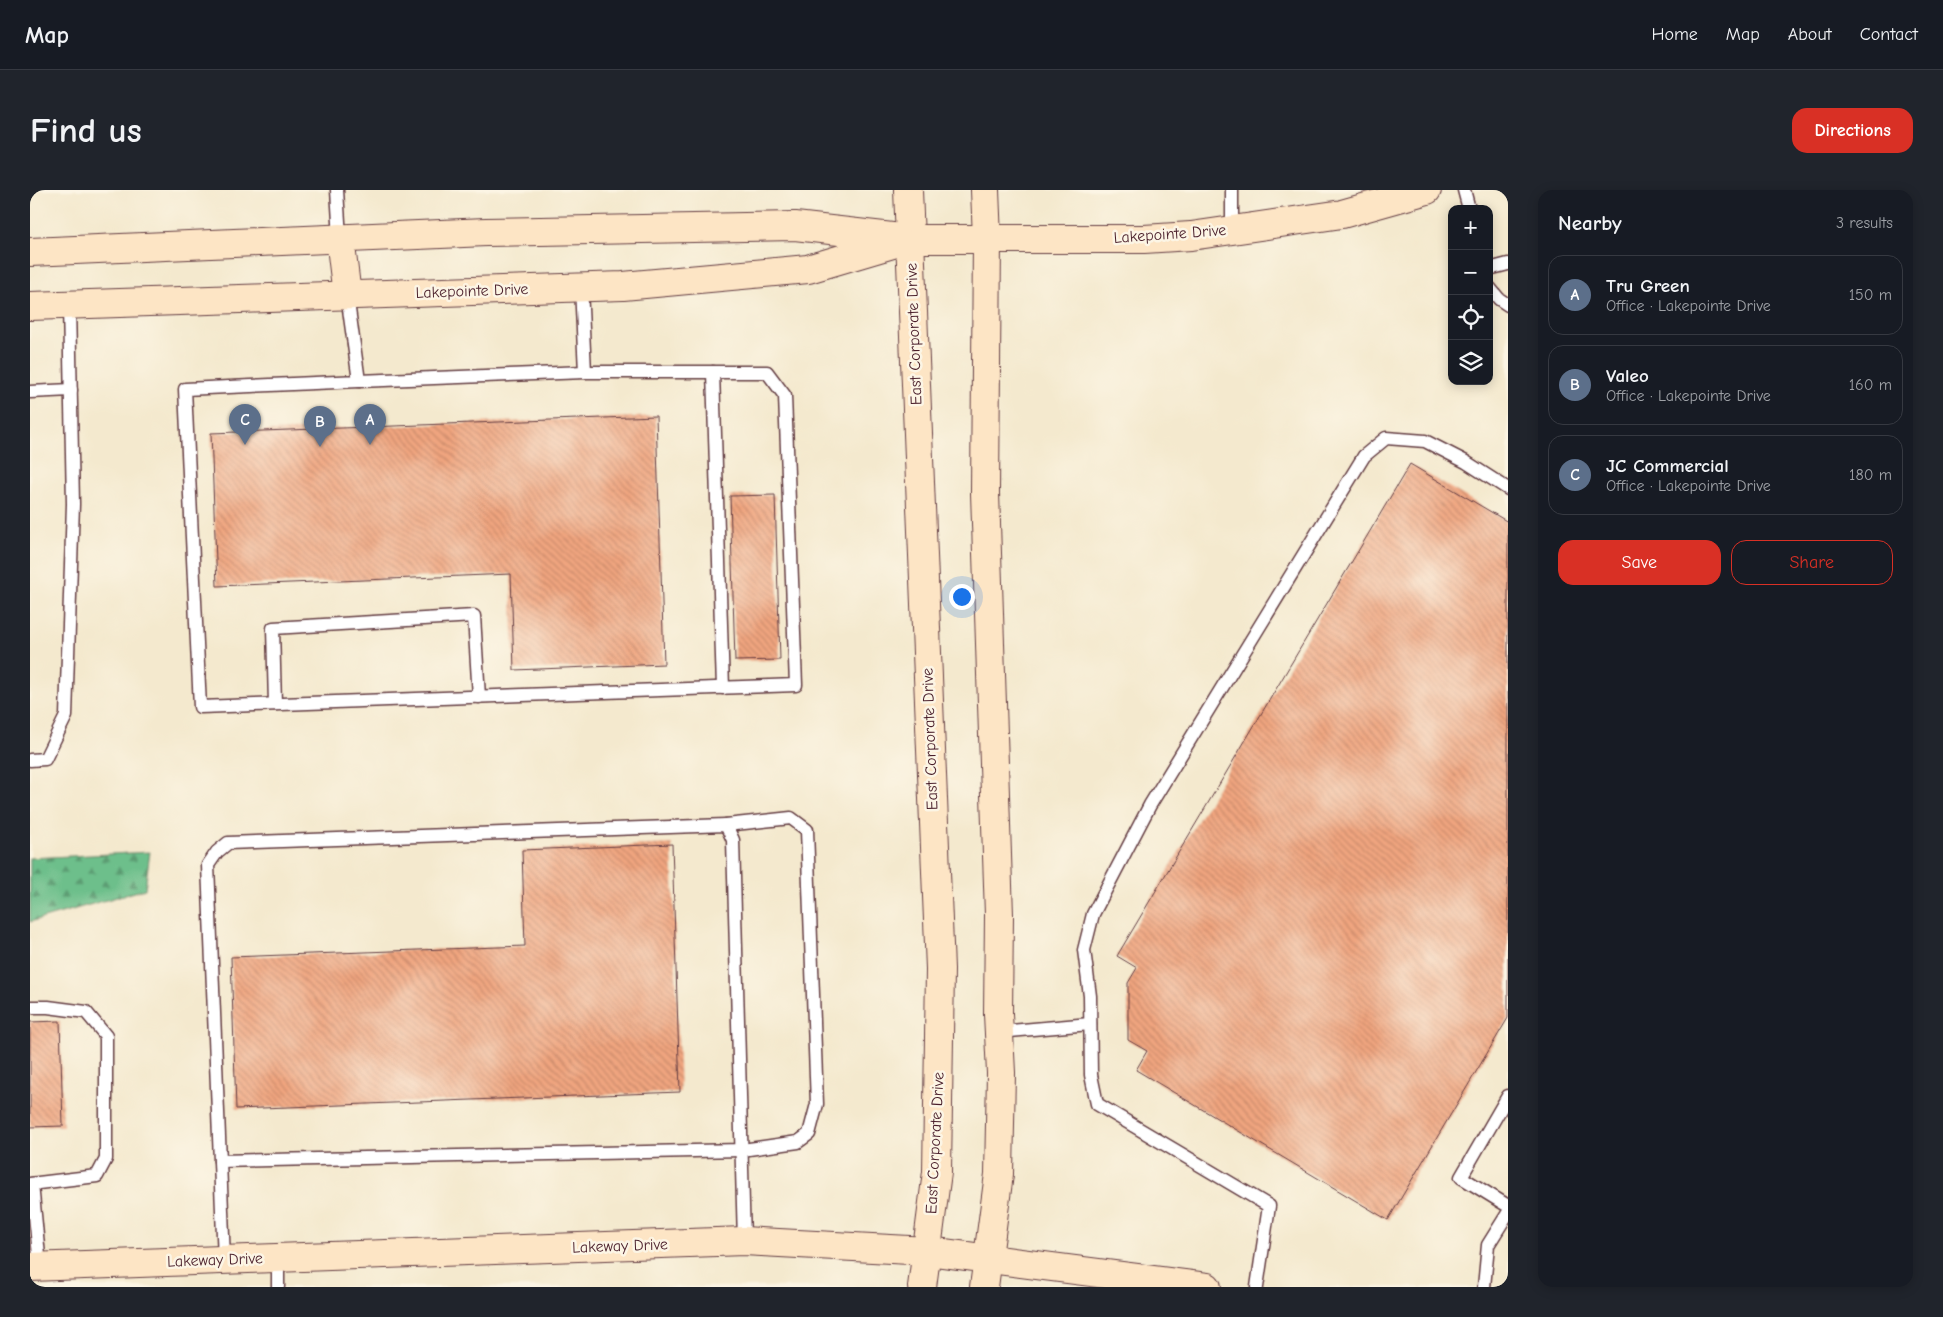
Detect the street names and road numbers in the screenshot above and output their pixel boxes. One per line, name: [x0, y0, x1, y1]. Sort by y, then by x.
street label: Lakepointe Drive: [1113, 221, 1227, 247]
street label: East Corporate Drive: [903, 263, 925, 405]
street label: Lakepointe Drive: [415, 280, 529, 302]
street label: East Corporate Drive: [919, 668, 941, 810]
street label: East Corporate Drive: [922, 1071, 948, 1215]
street label: Lakeway Drive: [572, 1235, 668, 1257]
street label: Lakeway Drive: [167, 1249, 263, 1271]

